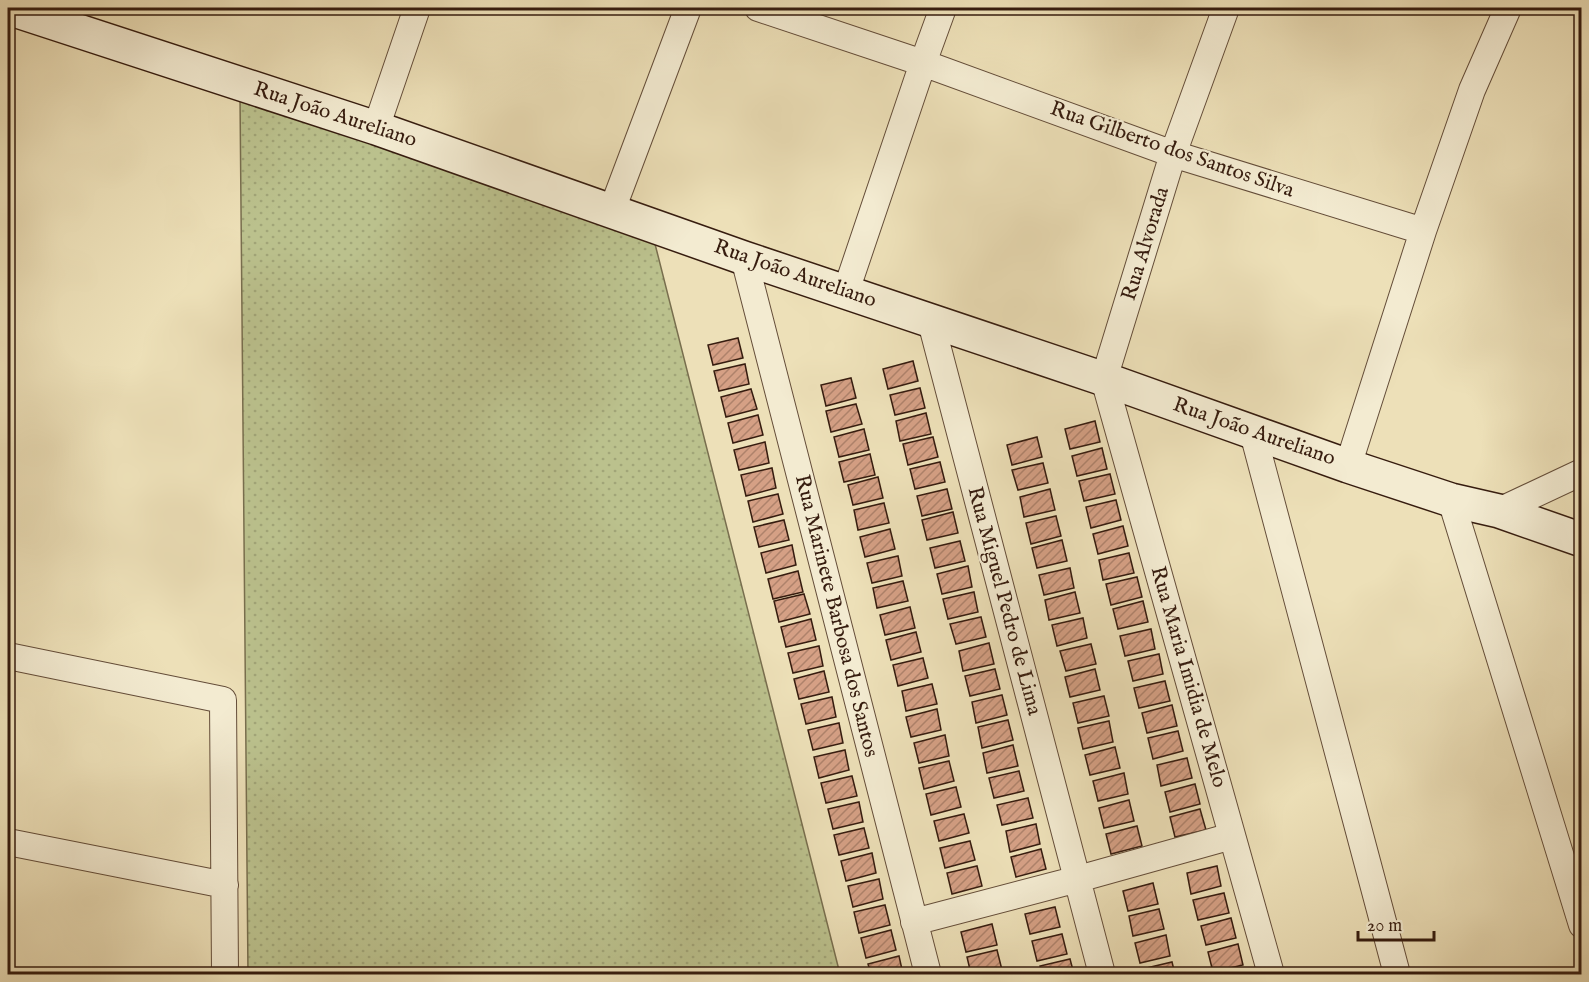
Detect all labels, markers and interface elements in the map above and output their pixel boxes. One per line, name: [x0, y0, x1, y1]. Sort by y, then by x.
street label: Rua João Aureliano: [250, 76, 420, 154]
street label: Rua Gilberto dos Santos Silva: [1046, 96, 1298, 205]
street label: Rua Alvorada: [1116, 183, 1176, 304]
street label: Rua João Aureliano: [710, 234, 880, 314]
street label: Rua João Aureliano: [1169, 392, 1339, 472]
street label: Rua Marinete Barbosa dos Santos: [788, 472, 884, 760]
street label: Rua Miguel Pedro de Lima: [960, 484, 1048, 719]
street label: Rua Maria Imidia de Melo: [1143, 563, 1233, 791]
scale bar: [1358, 904, 1434, 942]
text: 20 m: [1367, 915, 1402, 938]

